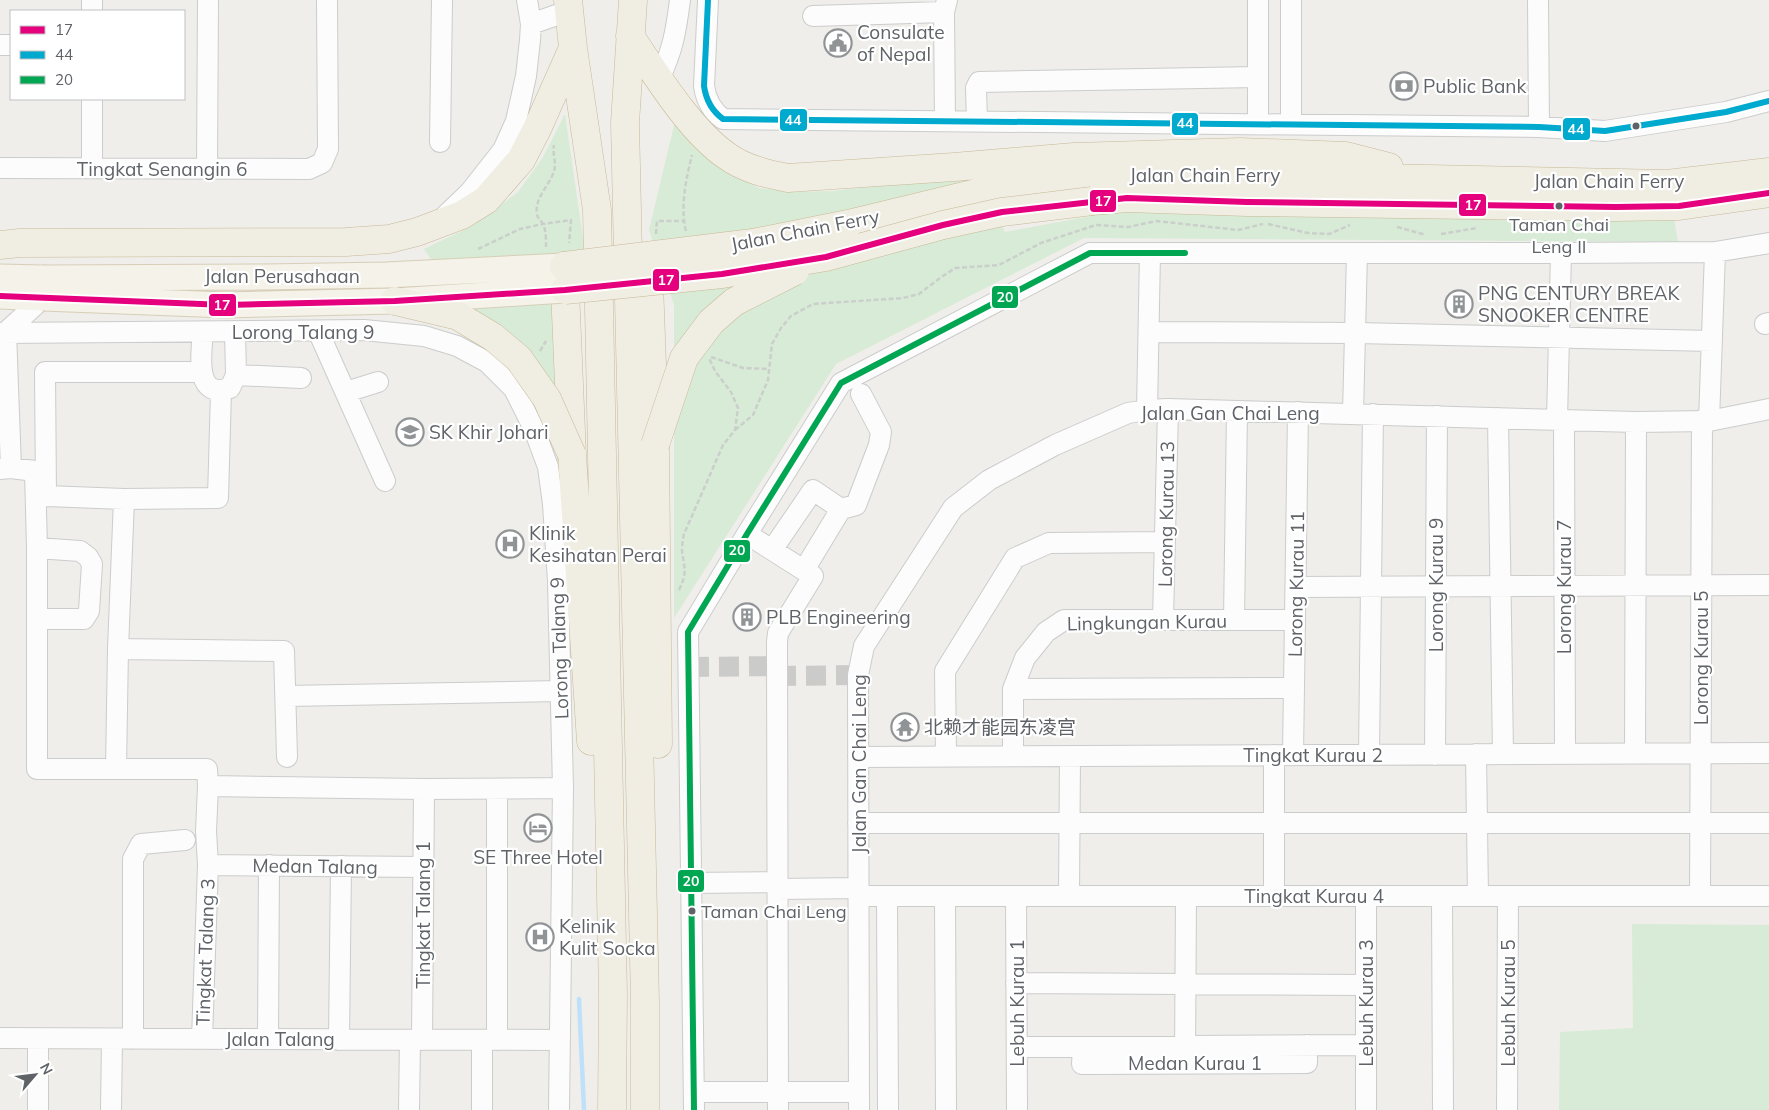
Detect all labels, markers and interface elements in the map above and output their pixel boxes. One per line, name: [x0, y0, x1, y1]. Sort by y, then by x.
legend: [10, 10, 185, 100]
text: 17: [55, 20, 73, 39]
place label: Consulate of Nepal: [857, 20, 945, 66]
public building icon: Consulate of Nepal: [823, 28, 853, 58]
text: 44: [55, 45, 73, 64]
text: 20: [55, 70, 73, 89]
bank icon: Public Bank: [1389, 71, 1419, 101]
place label: Public Bank: [1423, 74, 1526, 98]
line badge: 44: [779, 108, 808, 132]
text: 44: [785, 111, 802, 129]
line badge: 44: [1171, 112, 1199, 136]
text: 44: [1177, 114, 1194, 132]
line badge: 44: [1562, 117, 1591, 141]
text: 44: [1568, 120, 1585, 138]
unlabelled marker: [1631, 121, 1641, 131]
street label: Tingkat Senangin 6: [77, 157, 247, 181]
street label: Jalan Chain Ferry: [1130, 163, 1280, 187]
street label: Jalan Chain Ferry: [1534, 169, 1684, 193]
line badge: 17: [1089, 189, 1117, 213]
text: 17: [1095, 192, 1111, 210]
line badge: 17: [1458, 193, 1487, 217]
text: 17: [1465, 196, 1481, 214]
marker: Taman Chai Leng II: [1554, 201, 1564, 211]
street label: Jalan Chain Ferry: [729, 204, 881, 256]
place label: Taman Chai Leng II: [1509, 213, 1609, 258]
street label: Jalan Perusahaan: [204, 264, 360, 288]
line badge: 17: [652, 268, 680, 292]
text: 17: [658, 271, 674, 289]
place label: PNG CENTURY BREAK SNOOKER CENTRE: [1478, 281, 1681, 327]
line badge: 20: [991, 285, 1019, 309]
text: 20: [997, 288, 1013, 306]
building icon: PNG CENTURY BREAK SNOOKER CENTRE: [1444, 289, 1474, 319]
line badge: 17: [208, 293, 237, 317]
text: 17: [214, 296, 230, 314]
street label: Lorong Talang 9: [232, 320, 374, 344]
street label: Jalan Gan Chai Leng: [1140, 401, 1320, 425]
school or university icon: SK Khir Johari: [395, 417, 425, 447]
place label: SK Khir Johari: [429, 420, 548, 444]
street label: Lorong Kurau 13: [1153, 441, 1179, 587]
street label: Lorong Kurau 11: [1283, 511, 1309, 657]
street label: Lorong Kurau 9: [1424, 518, 1448, 652]
street label: Lorong Kurau 7: [1552, 520, 1576, 654]
place label: Klinik Kesihatan Perai: [529, 521, 667, 567]
hospital icon: Klinik Kesihatan Perai: [495, 529, 525, 559]
line badge: 20: [723, 539, 751, 563]
text: 20: [729, 541, 745, 559]
street label: Lorong Talang 9: [545, 576, 573, 720]
street label: Lorong Kurau 5: [1689, 591, 1713, 725]
building icon: PLB Engineering: [732, 602, 762, 632]
place label: PLB Engineering: [766, 605, 911, 629]
street label: Lingkungan Kurau: [1067, 609, 1227, 635]
street label: Jalan Gan Chai Leng: [847, 674, 871, 854]
temple icon: 北赖才能园东凌宫: [890, 712, 920, 742]
place label: 北赖才能园东凌宫: [924, 715, 1076, 739]
street label: Tingkat Kurau 2: [1243, 743, 1383, 767]
hotel icon: SE Three Hotel: [523, 813, 553, 843]
street label: Tingkat Talang 1: [411, 841, 435, 989]
place label: SE Three Hotel: [473, 845, 603, 869]
street label: Medan Talang: [252, 853, 378, 879]
line badge: 20: [677, 869, 705, 893]
text: 20: [683, 872, 699, 890]
street label: Tingkat Talang 3: [190, 878, 220, 1026]
street label: Tingkat Kurau 4: [1244, 884, 1384, 908]
place label: Taman Chai Leng: [701, 900, 847, 923]
marker: Taman Chai Leng: [687, 906, 697, 916]
place label: Kelinik Kulit Socka: [559, 914, 656, 960]
hospital icon: Kelinik Kulit Socka: [525, 922, 555, 952]
street label: Lebuh Kurau 1: [1005, 939, 1029, 1067]
street label: Lebuh Kurau 3: [1354, 939, 1378, 1067]
street label: Lebuh Kurau 5: [1496, 939, 1520, 1067]
street label: Jalan Talang: [225, 1027, 335, 1051]
north arrow: [10, 1050, 60, 1100]
street label: Medan Kurau 1: [1128, 1051, 1262, 1075]
text: N: [36, 1060, 57, 1078]

